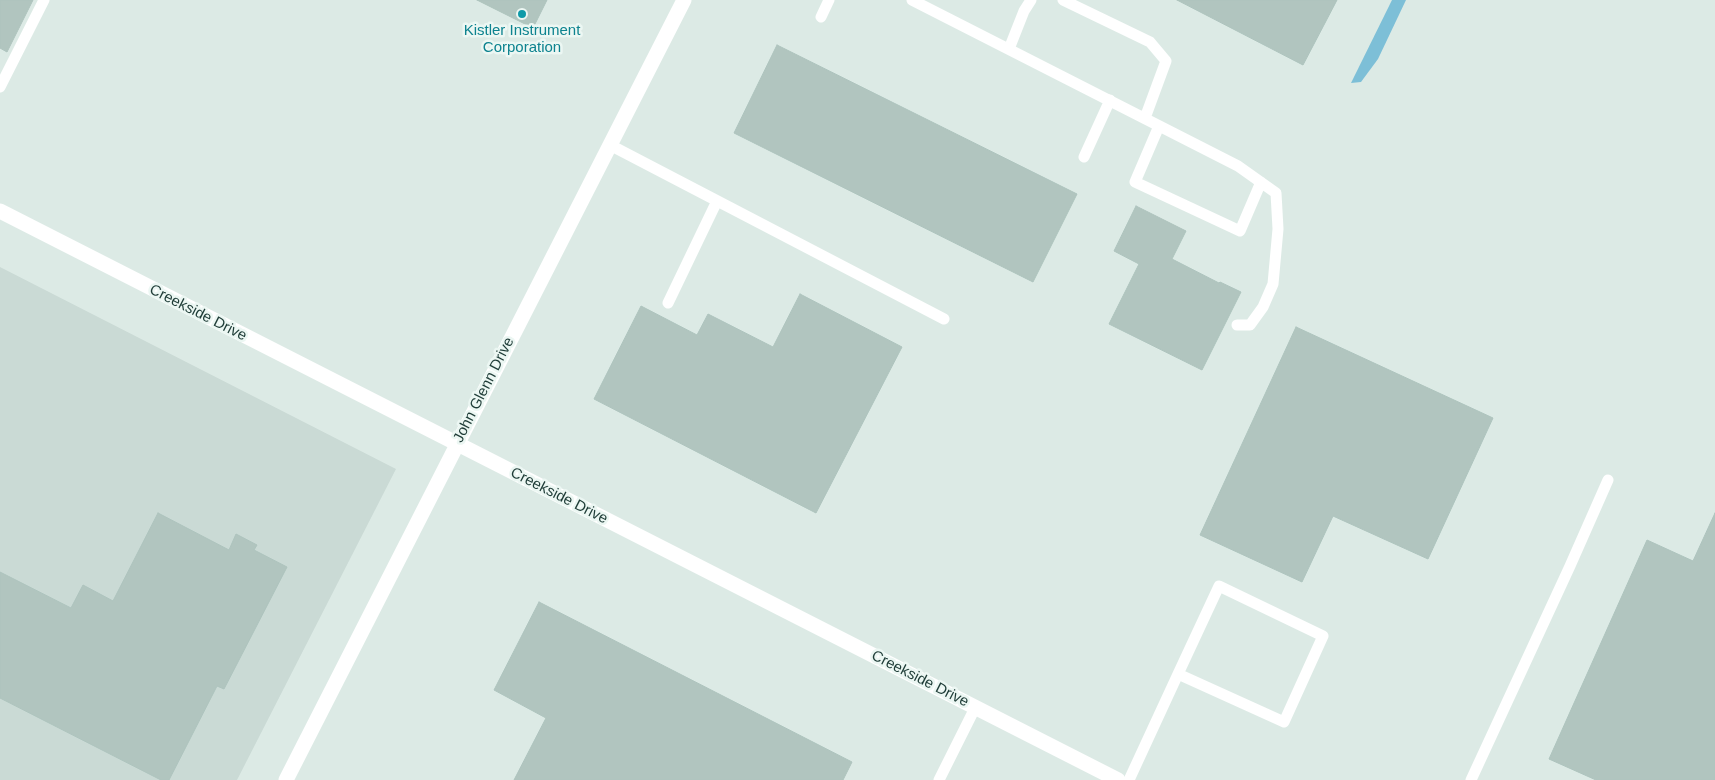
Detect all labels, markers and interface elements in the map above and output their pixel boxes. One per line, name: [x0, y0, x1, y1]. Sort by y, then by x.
marker: Kistler Instrument Corporation: [516, 8, 528, 20]
place label: Kistler Instrument Corporation: [464, 22, 580, 57]
street label: Creekside Drive: [146, 281, 250, 345]
street label: John Glenn Drive: [450, 334, 518, 446]
street label: Creekside Drive: [507, 464, 611, 528]
street label: Creekside Drive: [868, 647, 972, 711]

